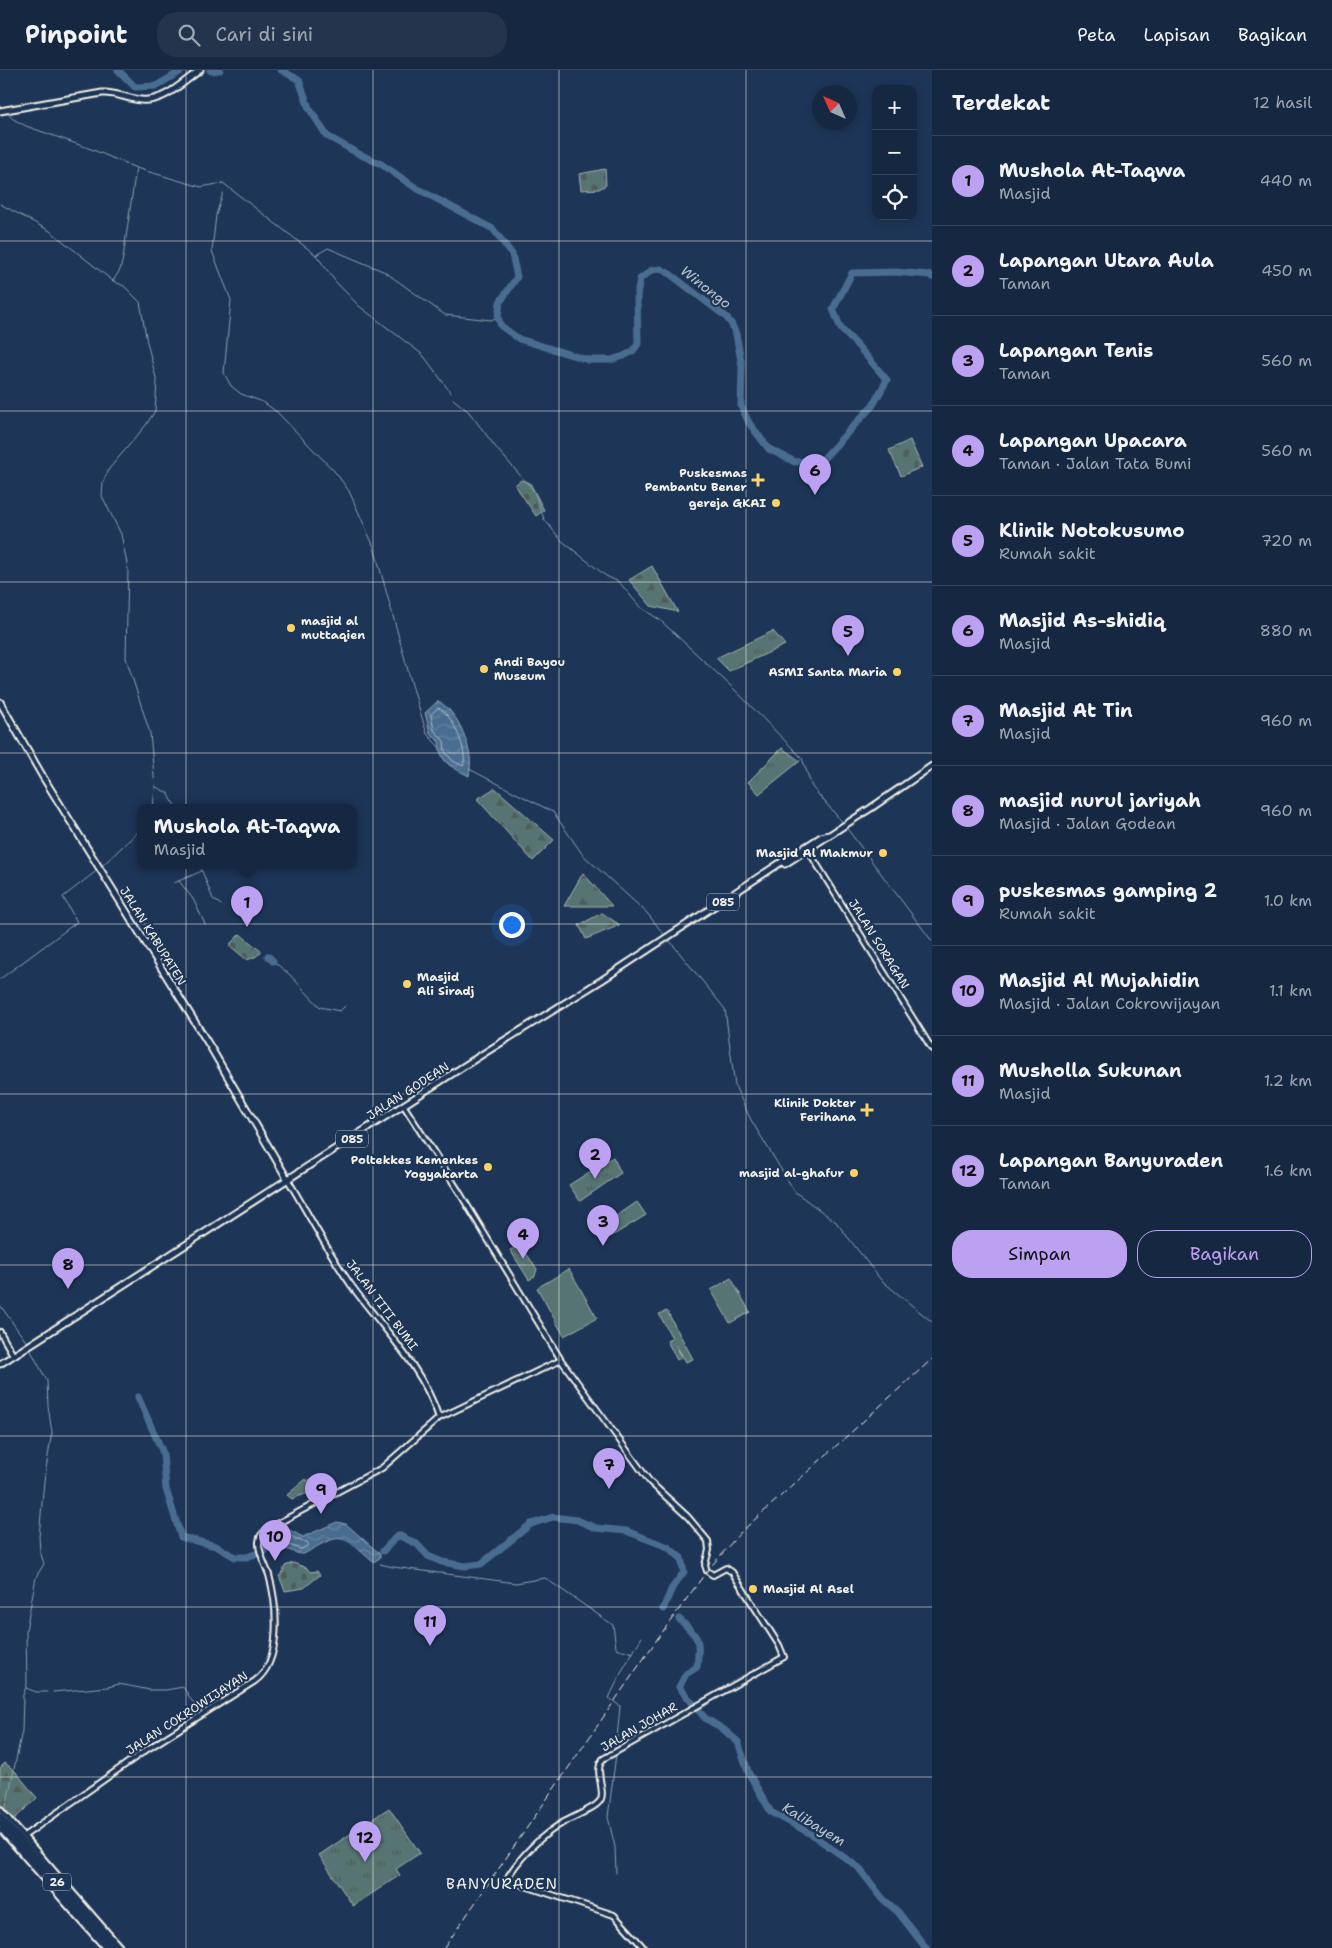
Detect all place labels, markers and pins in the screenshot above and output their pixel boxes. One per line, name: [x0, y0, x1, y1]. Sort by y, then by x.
pin: 6: [799, 454, 831, 495]
place label: Puskesmas Pembantu Bener: [645, 465, 748, 495]
marker: Puskesmas Pembantu Bener: [751, 473, 765, 487]
place label: gereja GKAI: [689, 495, 766, 511]
marker: gereja GKAI: [770, 497, 782, 509]
place label: masjid al muttaqien: [301, 613, 365, 643]
pin: 5: [832, 615, 864, 656]
marker: masjid al muttaqien: [285, 622, 297, 634]
place label: Andi Bayou Museum: [494, 654, 565, 684]
marker: Andi Bayou Museum: [478, 663, 490, 675]
place label: ASMI Santa Maria: [768, 664, 888, 680]
marker: ASMI Santa Maria: [891, 666, 903, 678]
place label: Masjid Al Makmur: [756, 845, 874, 861]
marker: Masjid Al Makmur: [877, 847, 889, 859]
pin: 1: [231, 886, 263, 927]
place label: Masjid Ali Siradj: [417, 969, 474, 999]
marker: Masjid Ali Siradj: [401, 978, 413, 990]
place label: Klinik Dokter Ferihana: [774, 1095, 857, 1125]
marker: Klinik Dokter Ferihana: [860, 1103, 874, 1117]
pin: 2: [579, 1138, 611, 1179]
place label: Poltekkes Kemenkes Yogyakarta: [351, 1152, 479, 1182]
marker: Poltekkes Kemenkes Yogyakarta: [482, 1161, 494, 1173]
place label: masjid al-ghafur: [739, 1165, 845, 1181]
marker: masjid al-ghafur: [848, 1167, 860, 1179]
pin: 3: [587, 1205, 619, 1246]
pin: 4: [507, 1218, 539, 1259]
pin: 8: [52, 1248, 84, 1289]
pin: 7: [593, 1448, 625, 1489]
pin: 9: [305, 1473, 337, 1514]
pin: 10: [259, 1520, 291, 1561]
place label: Masjid Al Asel: [763, 1581, 854, 1597]
marker: Masjid Al Asel: [747, 1583, 759, 1595]
pin: 11: [414, 1605, 446, 1646]
pin: 12: [349, 1821, 381, 1862]

